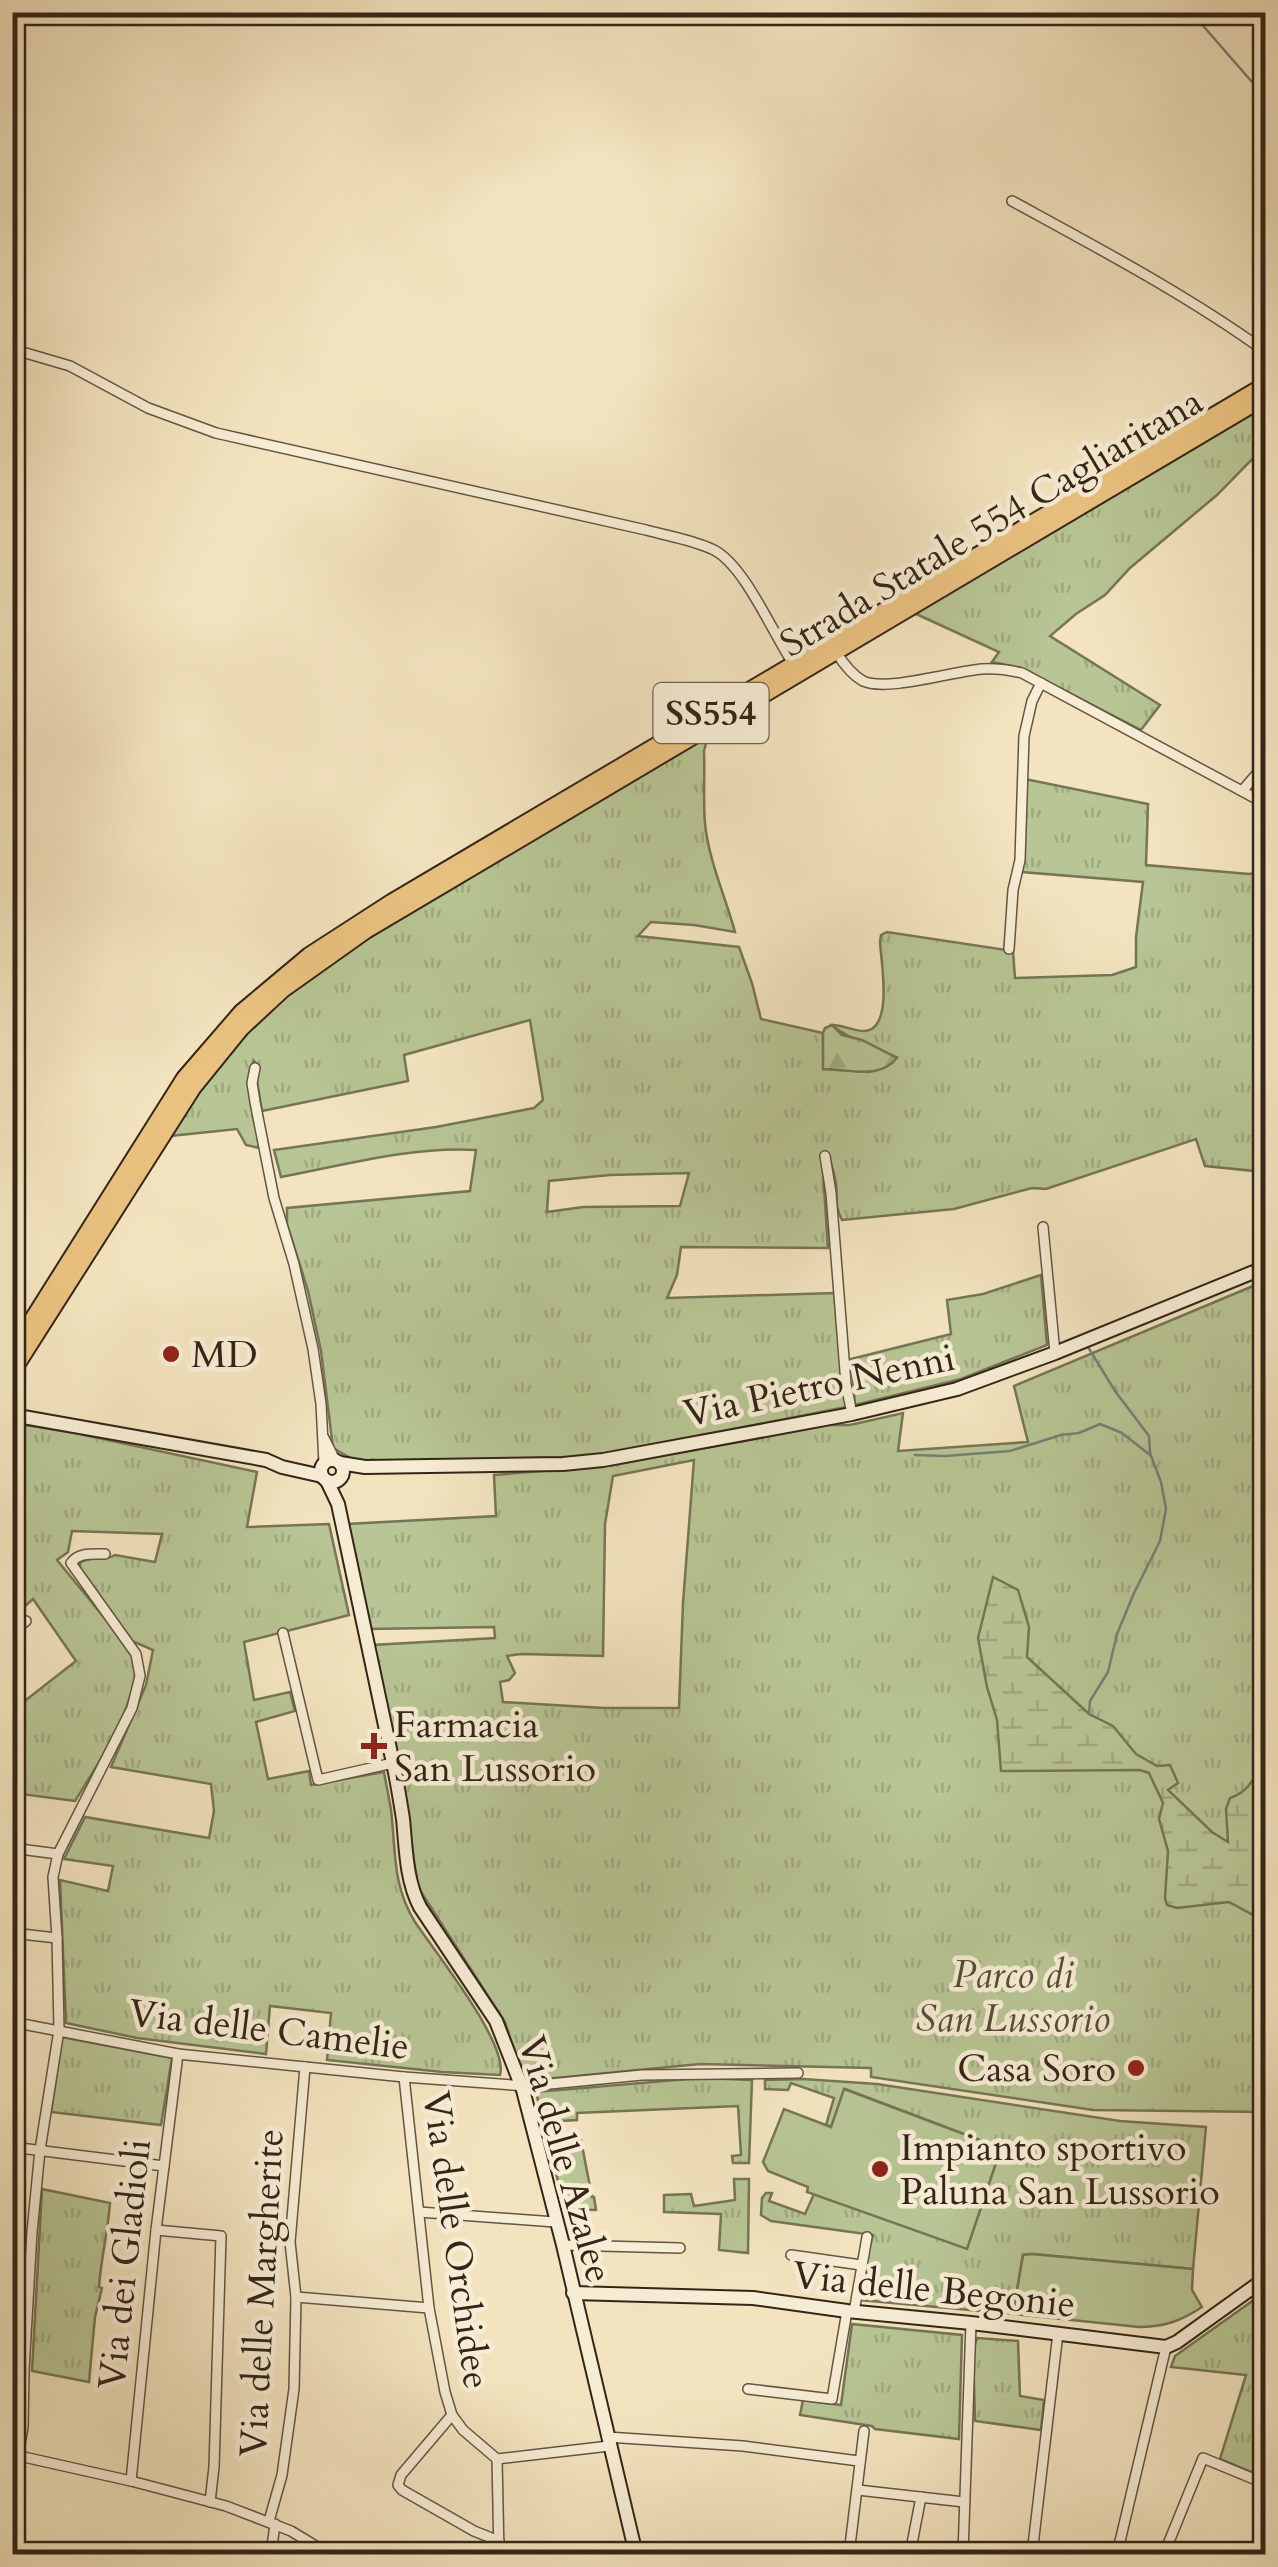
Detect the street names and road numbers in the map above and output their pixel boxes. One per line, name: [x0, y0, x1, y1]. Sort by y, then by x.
street label: Strada Statale 554 Cagliaritana: [771, 376, 1212, 670]
road number: SS554: [654, 683, 768, 743]
street label: Via Pietro Nenni: [679, 1332, 960, 1440]
street label: Via delle Camelie: [126, 1987, 412, 2073]
street label: Via delle Azalee: [505, 2030, 625, 2289]
street label: Via delle Orchidee: [409, 2088, 503, 2392]
street label: Via delle Margherite: [227, 2128, 297, 2459]
street label: Via dei Gladioli: [86, 2136, 164, 2392]
street label: Via delle Begonie: [790, 2249, 1078, 2331]

